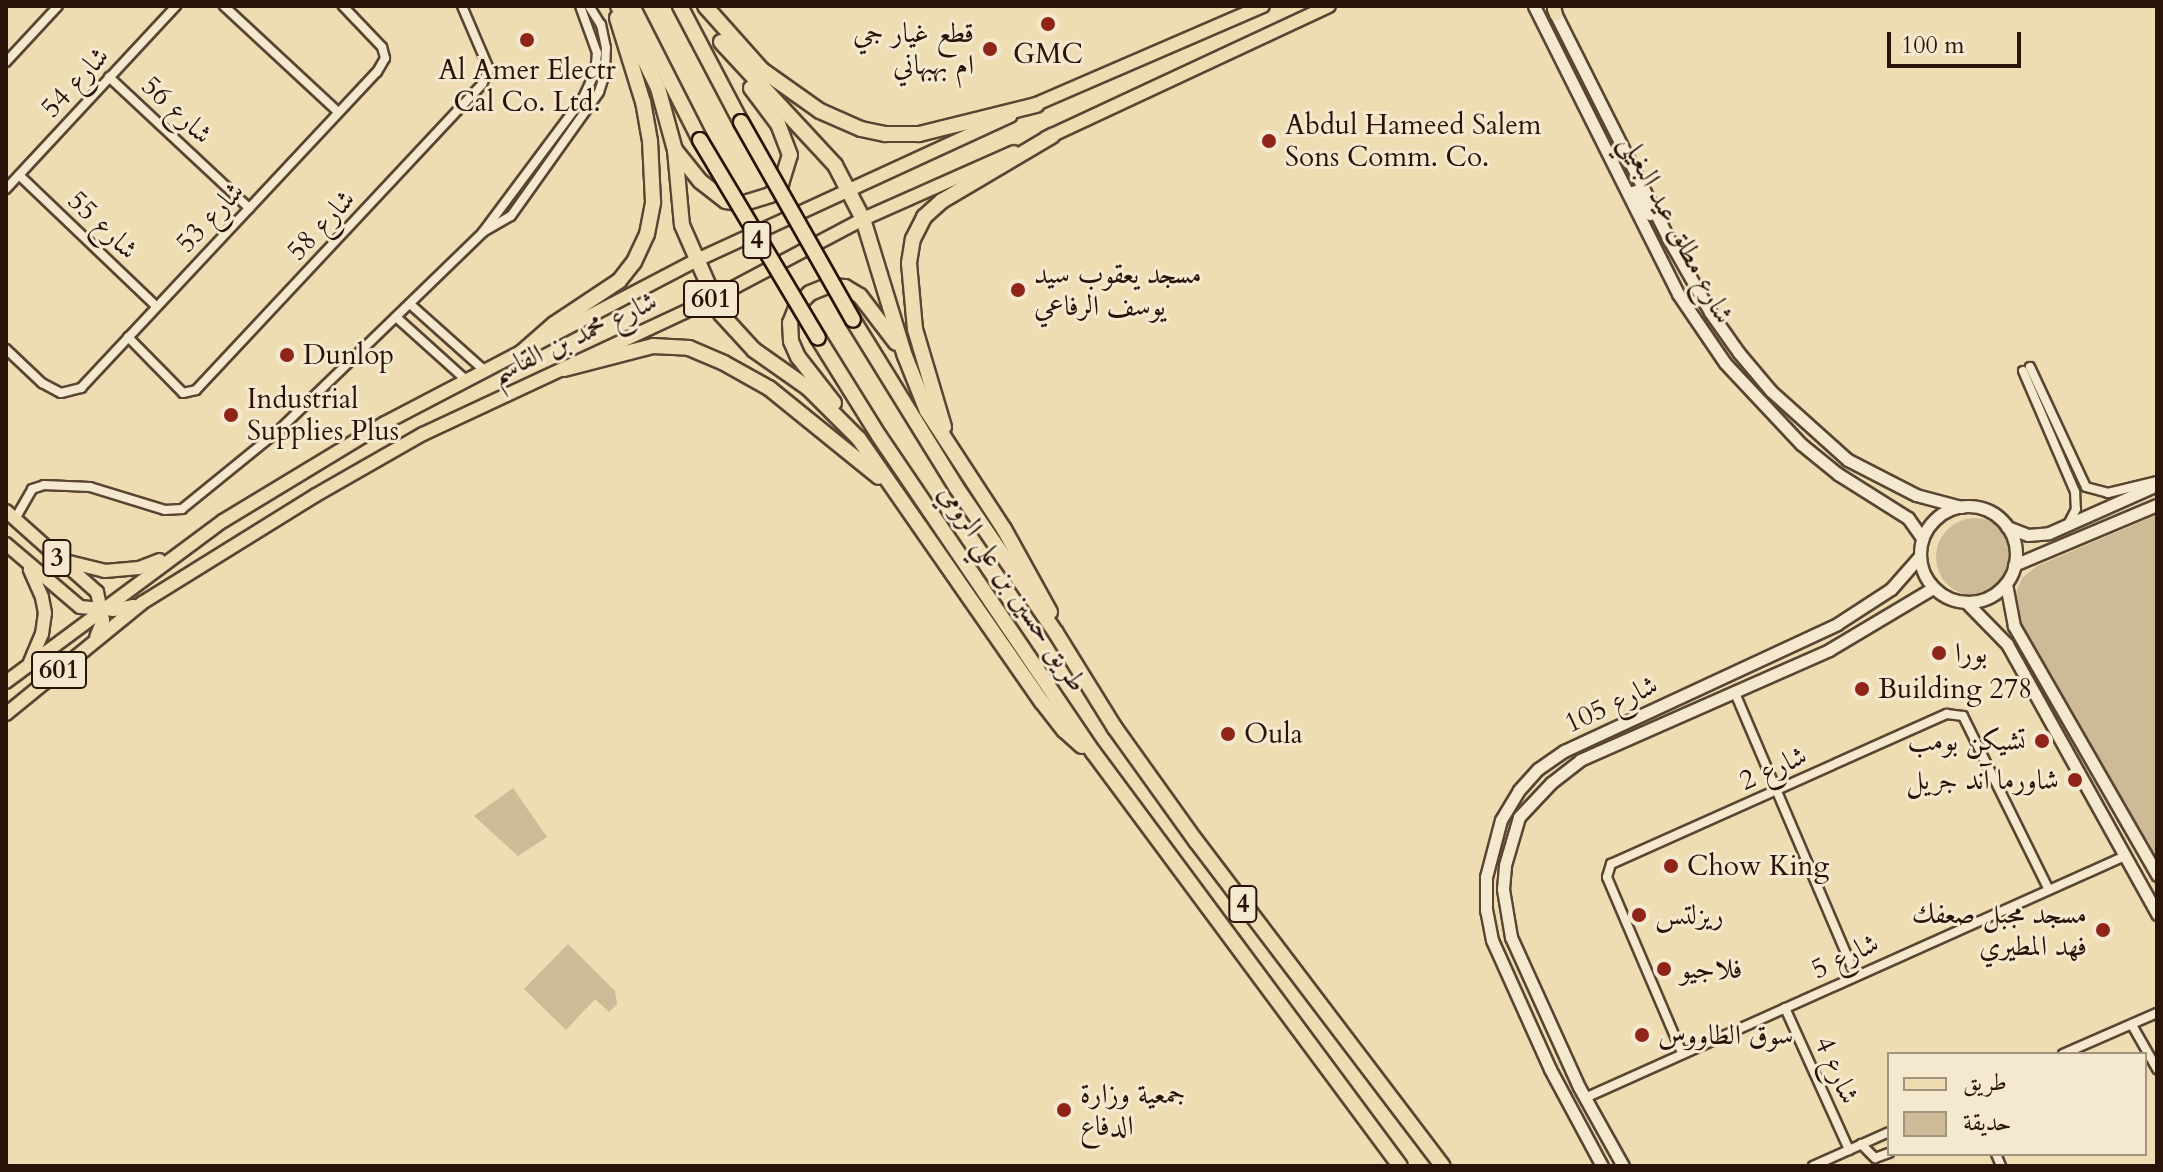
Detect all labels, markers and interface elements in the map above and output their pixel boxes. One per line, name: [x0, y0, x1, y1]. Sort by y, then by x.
marker: GMC: [1039, 15, 1057, 33]
place label: قطع غيار جي ام بهبهاني: [853, 16, 974, 82]
scale bar: [1891, 16, 2025, 66]
text: 100 m: [1901, 29, 1965, 62]
marker: Al Amer Electr Cal Co. Ltd.: [518, 31, 536, 49]
place label: GMC: [1013, 37, 1083, 71]
street label: شارع 54: [34, 40, 116, 124]
marker: قطع غيار جي ام بهبهاني: [981, 40, 999, 58]
place label: Al Amer Electr Cal Co. Ltd.: [438, 53, 616, 119]
street label: شارع 56: [135, 69, 219, 151]
place label: Abdul Hameed Salem Sons Comm. Co.: [1285, 108, 1542, 174]
street label: شارع مطلق عيد البغيلي: [1613, 129, 1741, 329]
marker: Abdul Hameed Salem Sons Comm. Co.: [1260, 132, 1278, 150]
street label: شارع 53: [169, 175, 251, 259]
street label: شارع 55: [61, 183, 145, 267]
street label: شارع 58: [280, 183, 362, 267]
road number: 4: [741, 218, 773, 262]
place label: مسجد يعقوب سيد يوسف الرفاعي: [1034, 257, 1202, 323]
road number: 601: [683, 277, 739, 321]
marker: مسجد يعقوب سيد يوسف الرفاعي: [1009, 281, 1027, 299]
street label: شارع محمد بن القاسم: [486, 284, 662, 390]
place label: Dunlop: [303, 338, 394, 372]
marker: Dunlop: [278, 346, 296, 364]
place label: Industrial Supplies Plus: [247, 382, 399, 448]
marker: Industrial Supplies Plus: [222, 406, 240, 424]
street label: طريق حسين بن علي الرومي: [931, 478, 1095, 698]
road number: 3: [41, 536, 73, 580]
place label: بورا: [1955, 636, 1987, 670]
marker: بورا: [1930, 644, 1948, 662]
road number: 601: [31, 648, 87, 692]
street label: شارع 105: [1559, 668, 1663, 740]
place label: Building 278: [1878, 672, 2032, 706]
marker: Building 278: [1853, 680, 1871, 698]
place label: Oula: [1244, 717, 1303, 751]
place label: تشيكن بومب: [1907, 724, 2026, 758]
marker: Oula: [1219, 725, 1237, 743]
marker: تشيكن بومب: [2033, 732, 2051, 750]
street label: شارع 2: [1734, 738, 1812, 798]
place label: شاورما آند جريل: [1906, 763, 2059, 797]
marker: شاورما آند جريل: [2066, 771, 2084, 789]
place label: Chow King: [1687, 849, 1829, 883]
marker: Chow King: [1662, 857, 1680, 875]
road number: 4: [1227, 882, 1259, 926]
place label: مسجد مجبل صعفك فهد المطيري: [1912, 897, 2087, 963]
place label: ريزلتس: [1655, 898, 1724, 932]
marker: ريزلتس: [1630, 906, 1648, 924]
marker: مسجد مجبل صعفك فهد المطيري: [2094, 921, 2112, 939]
street label: شارع 5: [1806, 926, 1884, 986]
place label: فلاجيو: [1680, 952, 1742, 986]
marker: فلاجيو: [1655, 960, 1673, 978]
place label: سوق الطاووس: [1658, 1018, 1793, 1052]
marker: سوق الطاووس: [1633, 1026, 1651, 1044]
street label: شارع 4: [1807, 1031, 1867, 1109]
legend: [1887, 1052, 2147, 1156]
text: طريق: [1963, 1066, 2007, 1099]
place label: جمعية وزارة الدفاع: [1080, 1077, 1186, 1143]
marker: جمعية وزارة الدفاع: [1055, 1101, 1073, 1119]
text: حديقة: [1963, 1106, 2012, 1139]

